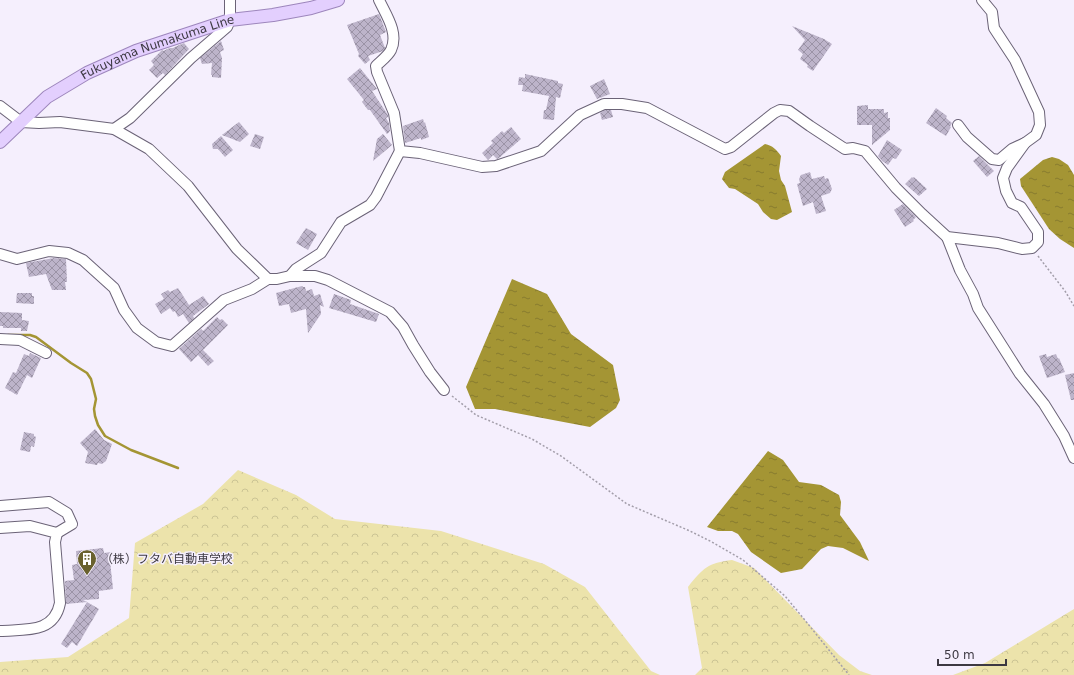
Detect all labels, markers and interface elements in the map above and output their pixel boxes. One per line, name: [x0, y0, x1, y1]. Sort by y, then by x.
street label: Fukuyama Numakuma Line: [78, 13, 235, 82]
building icon: （株）フタバ自動車学校: [76, 548, 98, 576]
place label: （株）フタバ自動車学校: [101, 552, 233, 566]
scale bar: [938, 641, 1006, 667]
text: 50 m: [944, 648, 975, 662]

